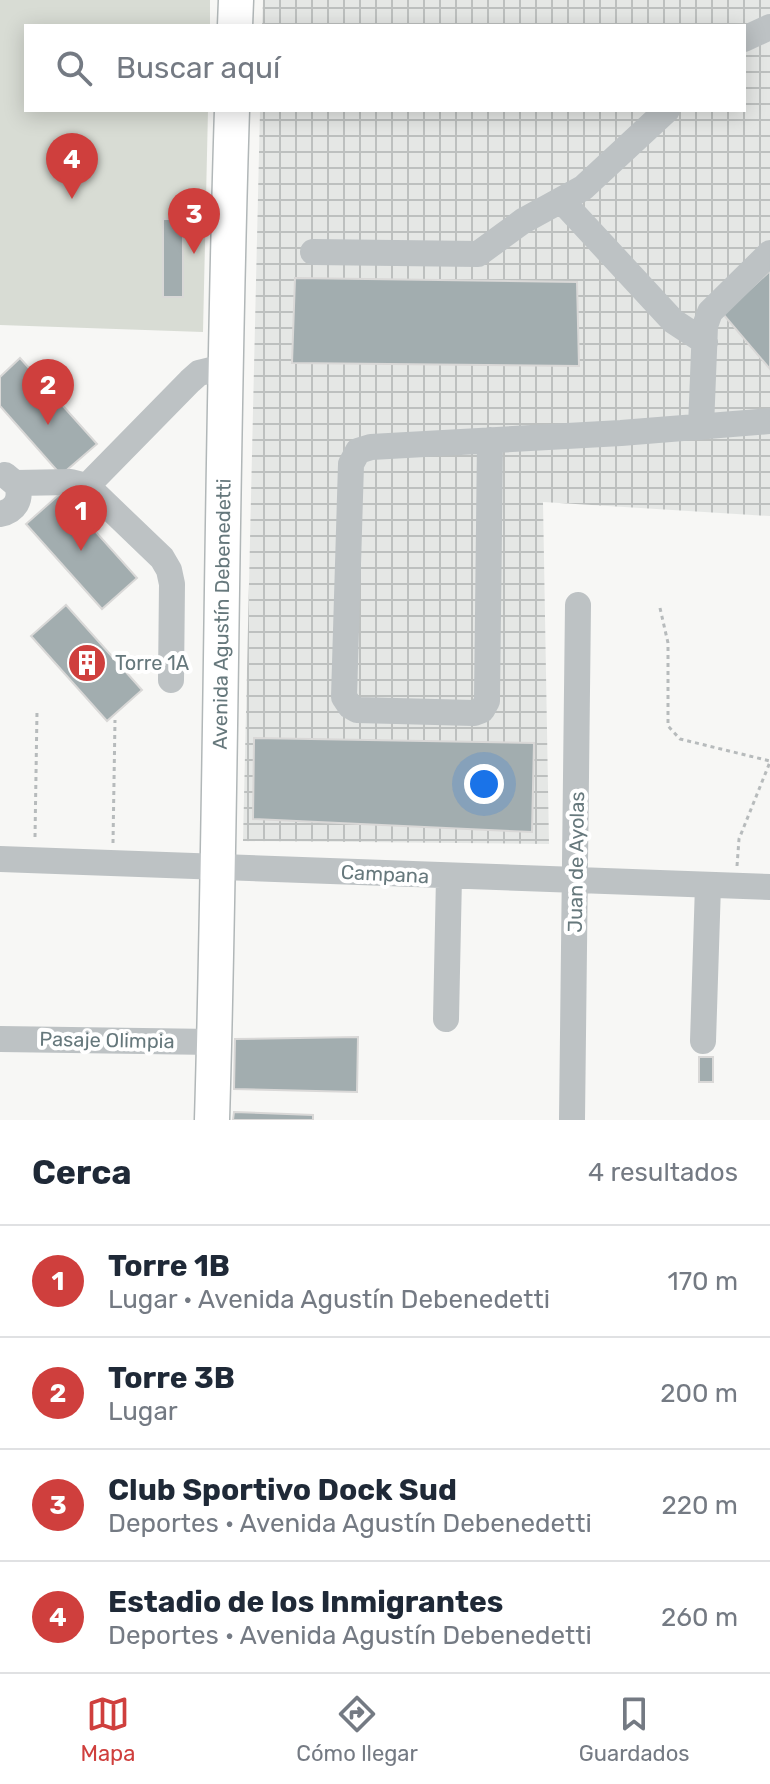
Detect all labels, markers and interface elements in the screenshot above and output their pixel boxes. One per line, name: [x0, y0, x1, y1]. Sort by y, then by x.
search box: [24, 24, 746, 112]
icon: search: [52, 46, 96, 90]
text: Buscar aquí: [116, 50, 280, 86]
pin: 4: [46, 133, 98, 199]
pin: 3: [168, 188, 220, 254]
pin: 2: [22, 359, 74, 425]
street label: Avenida Agustín Debenedetti: [208, 478, 236, 750]
pin: 1: [55, 485, 107, 551]
building icon: Torre 1A: [66, 642, 108, 684]
place label: Torre 1A: [115, 651, 189, 675]
your location: [464, 764, 504, 804]
street label: Juan de Ayolas: [563, 791, 589, 933]
street label: Campana: [340, 860, 430, 888]
street label: Pasaje Olimpia: [39, 1027, 175, 1053]
text: Cerca: [32, 1152, 131, 1193]
text: 4 resultados: [588, 1157, 738, 1188]
text: Torre 1B: [108, 1248, 230, 1284]
text: 1: [52, 1266, 64, 1297]
text: 170 m: [668, 1266, 738, 1297]
text: Lugar · Avenida Agustín Debenedetti: [108, 1284, 550, 1315]
text: Torre 3B: [108, 1360, 235, 1396]
text: 2: [50, 1378, 66, 1409]
text: 200 m: [660, 1378, 738, 1409]
text: Lugar: [108, 1396, 178, 1427]
text: Club Sportivo Dock Sud: [108, 1472, 457, 1508]
text: 3: [49, 1490, 67, 1521]
text: 220 m: [661, 1490, 738, 1521]
text: Deportes · Avenida Agustín Debenedetti: [108, 1508, 592, 1539]
text: Estadio de los Inmigrantes: [108, 1584, 503, 1620]
text: 4: [49, 1602, 67, 1633]
text: 260 m: [661, 1602, 738, 1633]
text: Deportes · Avenida Agustín Debenedetti: [108, 1620, 592, 1651]
tab: Mapa: [80, 1692, 135, 1767]
tab: Cómo llegar: [296, 1692, 418, 1767]
tab: Guardados: [579, 1692, 689, 1767]

